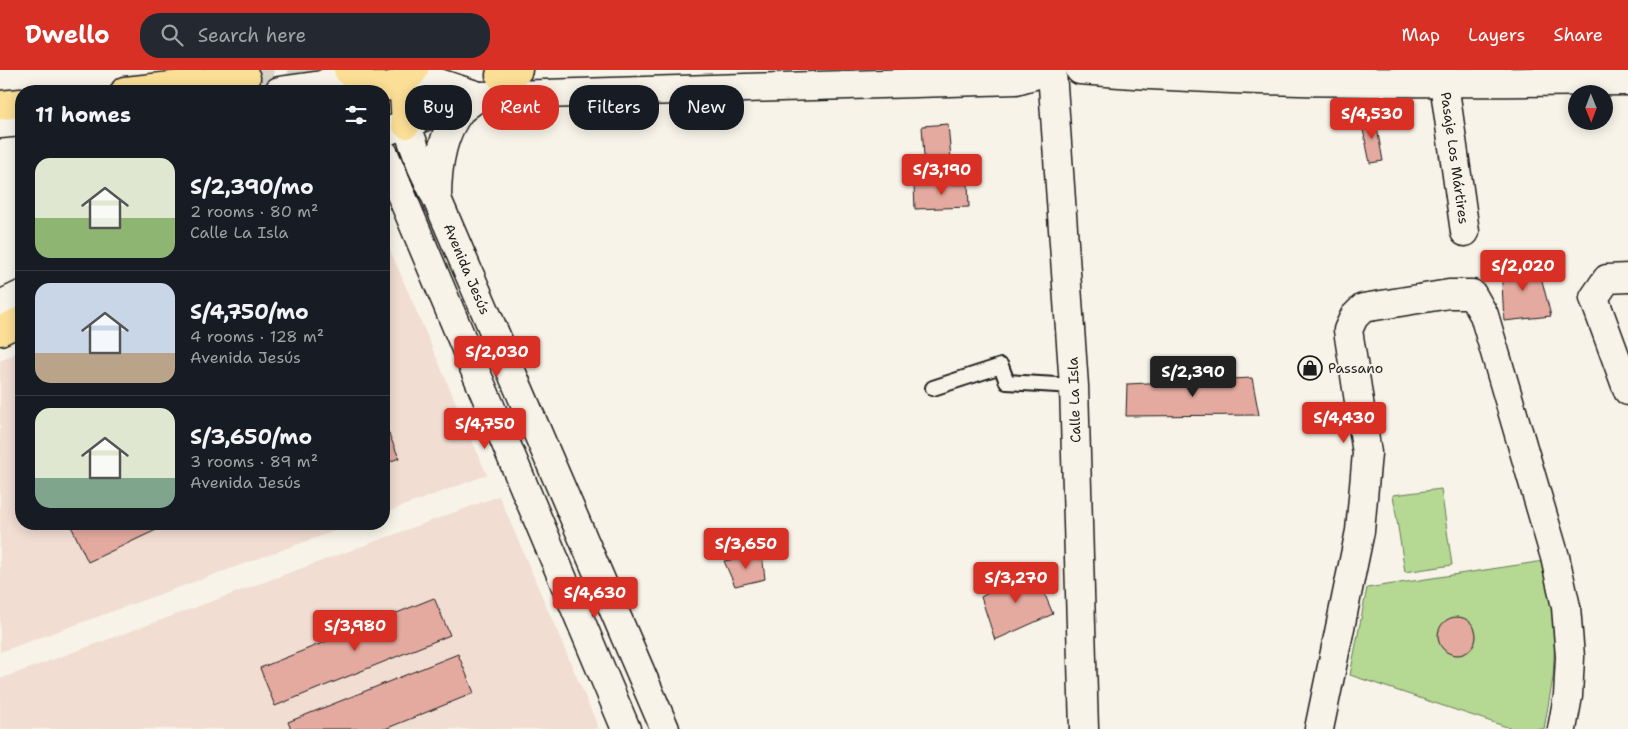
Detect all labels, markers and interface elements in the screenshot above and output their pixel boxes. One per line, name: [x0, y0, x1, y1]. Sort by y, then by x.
search box: [140, 13, 490, 58]
text: Dwello: [25, 19, 110, 51]
icon: search: [158, 21, 186, 49]
text: Search here: [198, 23, 306, 48]
text: Map: [1402, 23, 1440, 47]
text: Layers: [1468, 23, 1525, 47]
text: Share: [1553, 23, 1603, 47]
chip: Buy: [405, 85, 472, 130]
chip: Rent: [482, 85, 559, 130]
chip: Filters: [569, 85, 659, 130]
chip: New: [669, 85, 744, 130]
north arrow: [1568, 85, 1612, 130]
map controls: [1568, 85, 1613, 130]
street label: Pasaje Los Mártires: [1437, 91, 1473, 225]
pin: S/4,530: [1326, 98, 1418, 140]
text: 11 homes: [35, 101, 131, 129]
icon: filters: [342, 101, 370, 129]
text: S/4,530: [1341, 103, 1403, 124]
pin: S/3,190: [896, 154, 988, 196]
text: S/3,190: [913, 159, 971, 180]
text: S/2,390/mo: [190, 173, 314, 201]
icon: home: [75, 178, 135, 238]
text: 2 rooms · 80 m²: [190, 201, 318, 222]
street label: Avenida Jesús: [440, 221, 494, 317]
text: Calle La Isla: [190, 222, 288, 243]
pin: S/2,020: [1477, 250, 1569, 292]
text: S/2,020: [1491, 255, 1555, 276]
text: S/4,750/mo: [190, 298, 309, 326]
icon: home: [75, 303, 135, 363]
text: 4 rooms · 128 m²: [190, 326, 324, 347]
pin: S/2,030: [451, 336, 543, 378]
text: S/2,030: [465, 341, 529, 362]
text: Avenida Jesús: [190, 347, 301, 368]
shop icon: Passano: [1297, 355, 1323, 381]
street label: Calle La Isla: [1063, 356, 1084, 443]
pin: S/2,390: [1147, 356, 1239, 398]
place label: Passano: [1328, 359, 1383, 377]
text: S/2,390: [1161, 361, 1225, 382]
pin: S/4,430: [1298, 402, 1390, 444]
text: S/4,430: [1313, 407, 1375, 428]
pin: S/4,750: [439, 408, 531, 450]
text: S/4,750: [455, 413, 515, 434]
text: S/3,650/mo: [190, 423, 312, 451]
icon: home: [75, 428, 135, 488]
text: 3 rooms · 89 m²: [190, 451, 318, 472]
text: Avenida Jesús: [190, 472, 301, 493]
pin: S/3,650: [700, 528, 792, 570]
text: S/3,650: [715, 533, 777, 554]
pin: S/3,270: [970, 562, 1062, 604]
text: S/3,270: [984, 567, 1048, 588]
pin: S/4,630: [549, 576, 641, 619]
text: S/4,630: [564, 582, 626, 603]
pin: S/3,980: [309, 610, 401, 652]
text: S/3,980: [324, 615, 386, 636]

